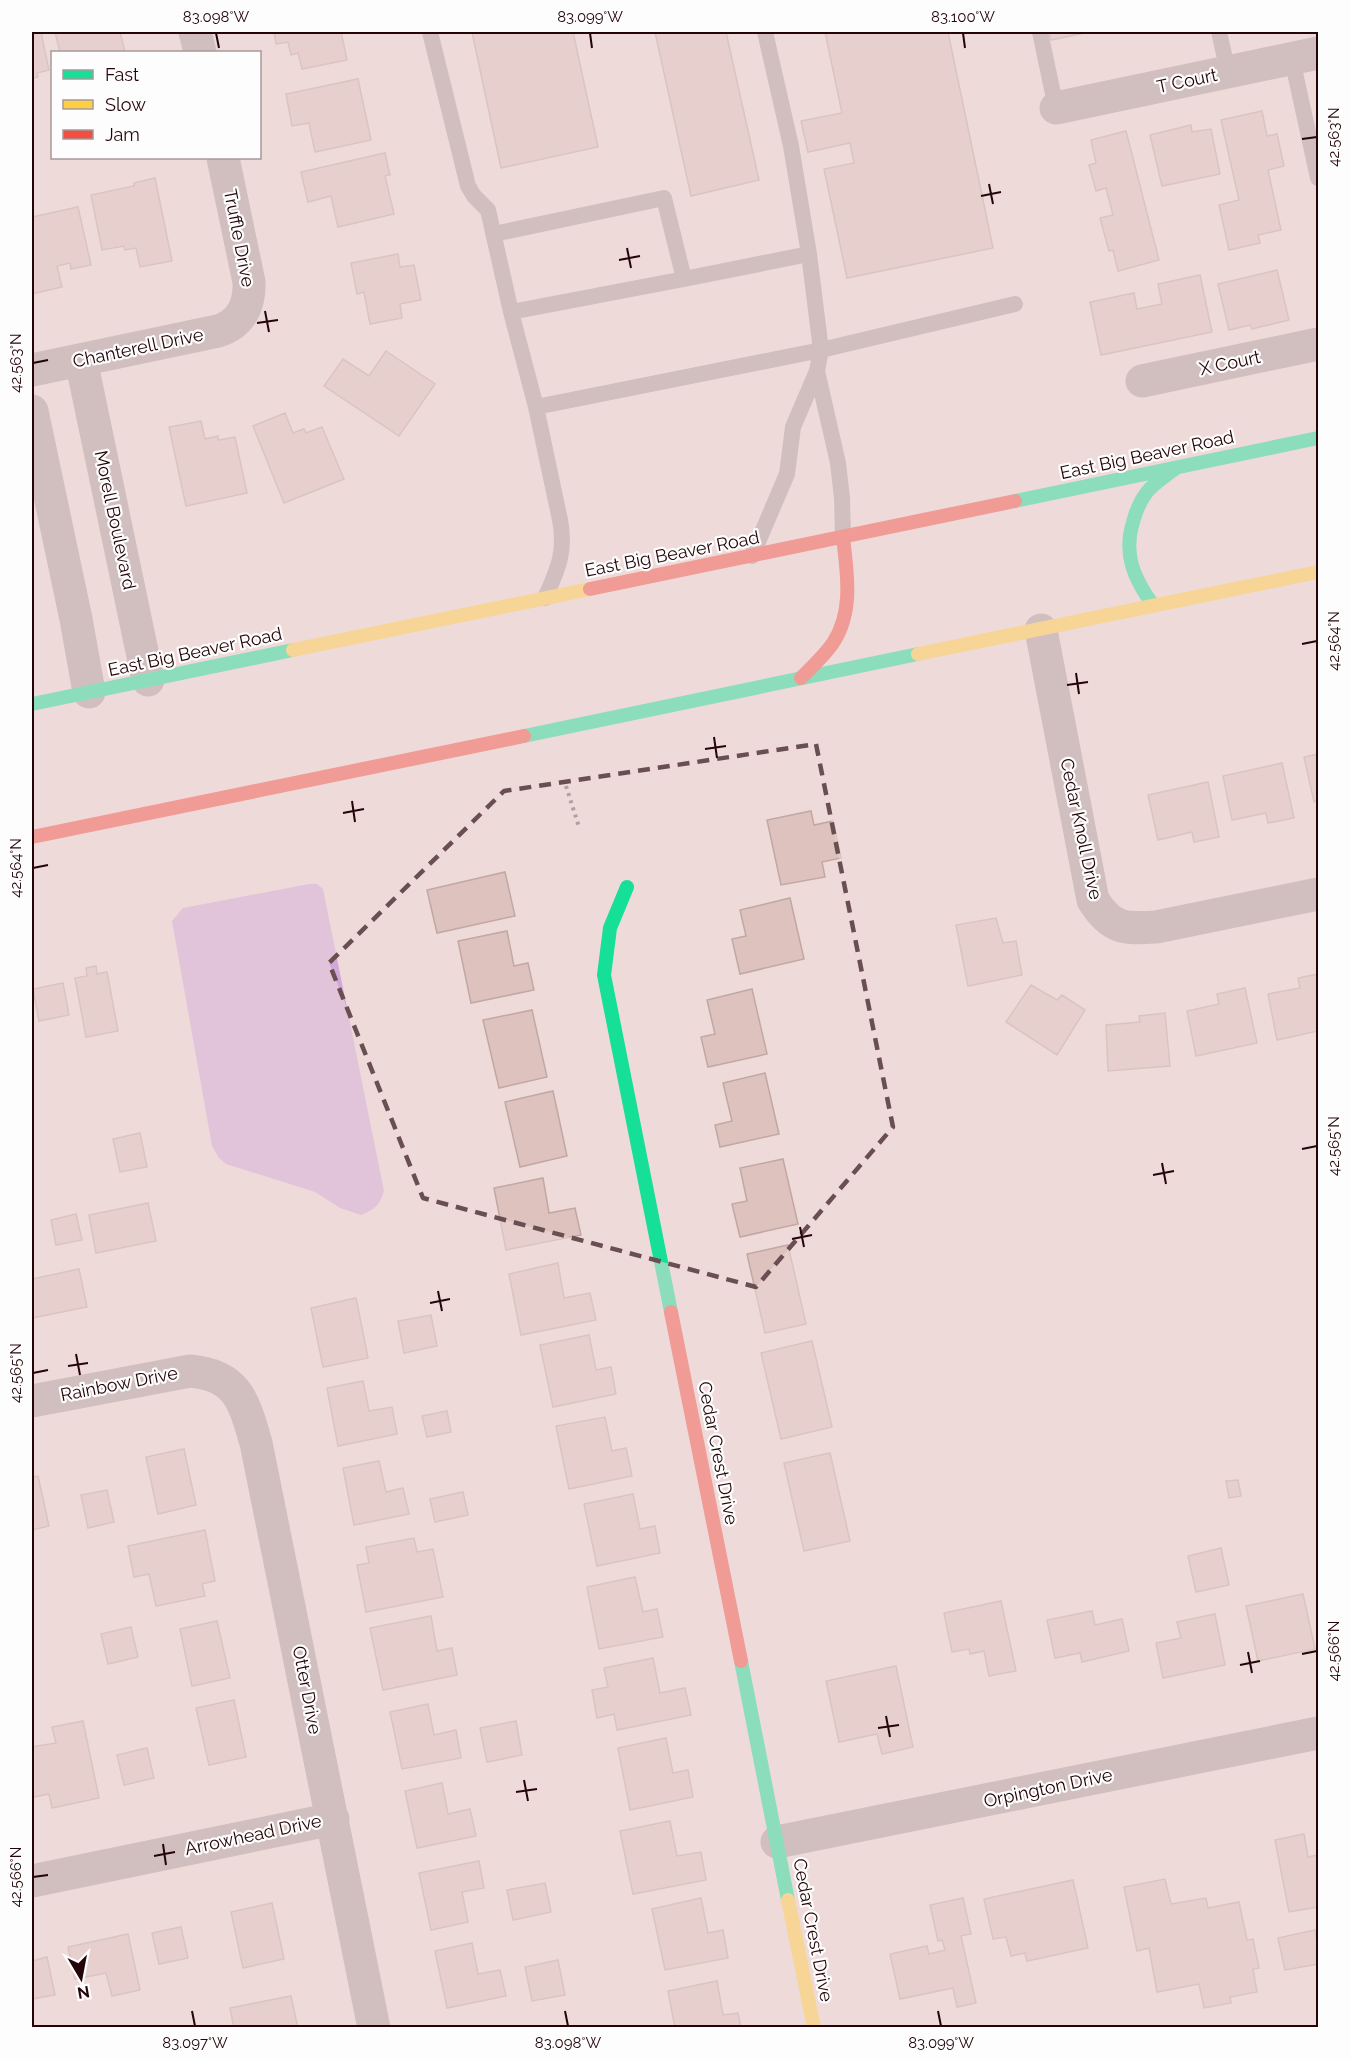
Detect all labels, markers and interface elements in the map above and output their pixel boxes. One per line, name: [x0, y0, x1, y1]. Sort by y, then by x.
text: 83.098°W: [183, 8, 249, 26]
text: 83.099°W: [557, 8, 623, 26]
text: 83.100°W: [931, 8, 995, 26]
legend: [51, 51, 261, 159]
text: Fast: [105, 64, 139, 85]
street label: T Court: [1155, 64, 1219, 97]
text: Slow: [105, 94, 146, 115]
text: 42.563°N: [1325, 107, 1343, 167]
text: Jam: [105, 124, 140, 145]
street label: Truffle Drive: [220, 187, 259, 289]
street label: Chanterell Drive: [71, 323, 205, 372]
text: 42.563°N: [7, 333, 25, 393]
street label: X Court: [1197, 346, 1262, 379]
street label: East Big Beaver Road: [1058, 426, 1236, 483]
street label: Morell Boulevard: [90, 448, 141, 591]
street label: East Big Beaver Road: [583, 526, 761, 581]
text: 42.564°N: [1325, 611, 1343, 671]
street label: East Big Beaver Road: [106, 623, 284, 680]
street label: Cedar Knoll Drive: [1056, 756, 1107, 902]
text: 42.564°N: [7, 838, 25, 898]
text: 42.565°N: [1325, 1116, 1343, 1176]
text: 42.565°N: [7, 1343, 25, 1403]
street label: Rainbow Drive: [58, 1362, 180, 1405]
street label: Cedar Crest Drive: [694, 1379, 743, 1527]
text: 42.566°N: [1325, 1621, 1343, 1681]
street label: Otter Drive: [289, 1644, 326, 1736]
street label: Orpington Drive: [982, 1764, 1115, 1811]
street label: Arrowhead Drive: [183, 1810, 324, 1859]
text: 42.566°N: [7, 1847, 25, 1907]
street label: Cedar Crest Drive: [789, 1856, 838, 2004]
north arrow: [51, 1948, 111, 2008]
text: N: [76, 1982, 91, 2003]
text: 83.097°W: [162, 2034, 228, 2052]
text: 83.098°W: [535, 2034, 601, 2052]
text: 83.099°W: [908, 2034, 974, 2052]

